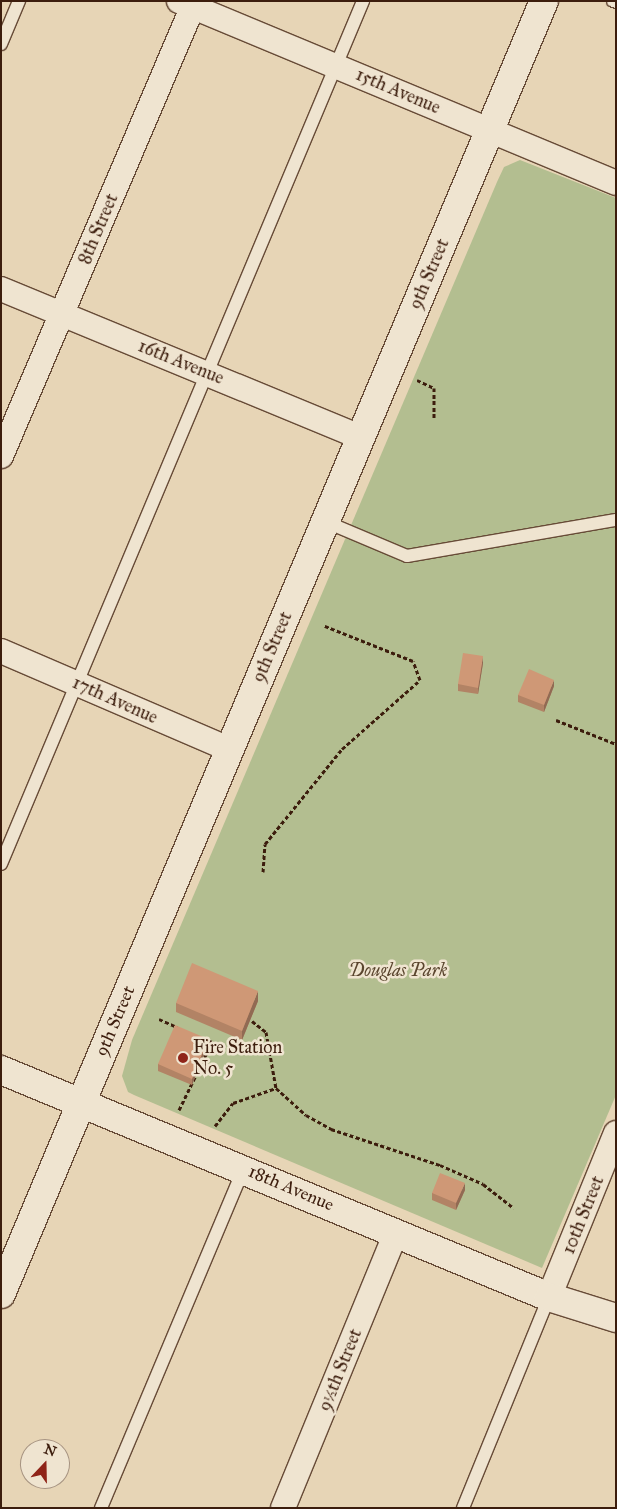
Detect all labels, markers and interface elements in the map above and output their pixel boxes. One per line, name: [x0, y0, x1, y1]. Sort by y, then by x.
street label: 15th Avenue: [353, 64, 443, 118]
street label: 8th Street: [73, 190, 123, 268]
street label: 9th Street: [404, 235, 454, 313]
street label: 16th Avenue: [135, 335, 227, 389]
street label: 9th Street: [247, 608, 297, 686]
street label: 17th Avenue: [69, 672, 161, 728]
park label: Douglas Park: [349, 959, 447, 981]
street label: 9th Street: [90, 982, 140, 1060]
place label: Fire Station No. 5: [193, 1037, 282, 1080]
marker: Fire Station No. 5: [177, 1052, 189, 1064]
street label: 18th Avenue: [245, 1160, 337, 1216]
street label: 10th Street: [558, 1173, 608, 1257]
street label: 9½th Street: [314, 1326, 366, 1414]
north arrow: [20, 1439, 70, 1489]
text: N: [42, 1440, 59, 1461]

